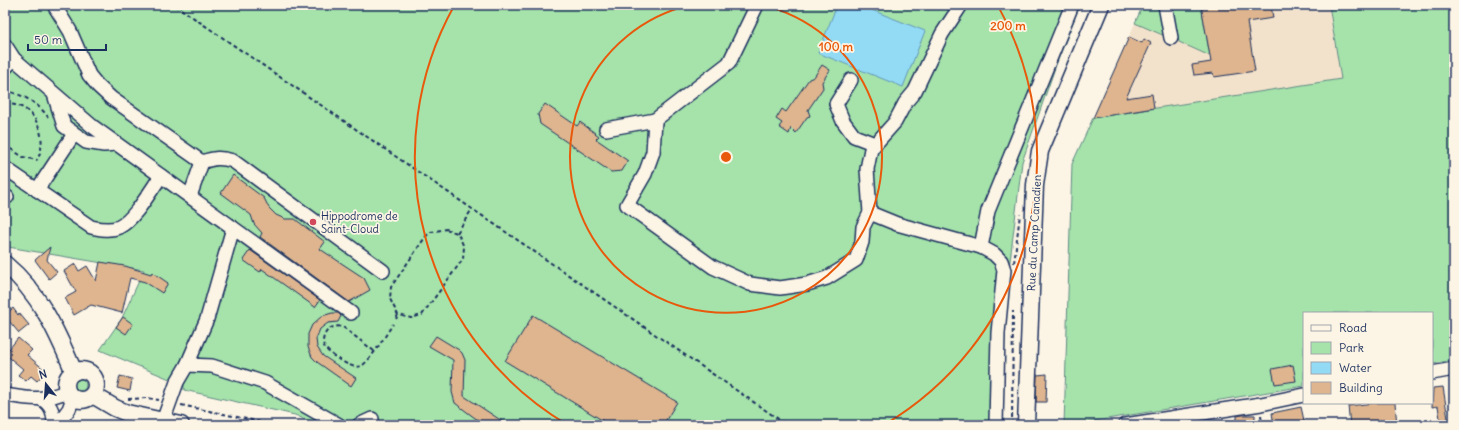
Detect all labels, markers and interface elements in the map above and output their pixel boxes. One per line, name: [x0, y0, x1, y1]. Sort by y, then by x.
text: 200 m: [990, 18, 1026, 33]
scale bar: [28, 26, 106, 52]
text: 50 m: [34, 32, 63, 47]
text: 100 m: [819, 39, 853, 54]
centre of rings: [719, 150, 733, 164]
street label: Rue du Camp Canadien: [1024, 174, 1044, 292]
place label: Hippodrome de Saint-Cloud: [321, 209, 398, 236]
marker: Hippodrome de Saint-Cloud: [308, 217, 318, 227]
legend: [1303, 312, 1433, 404]
text: Road: [1339, 320, 1367, 335]
text: Park: [1339, 340, 1364, 355]
text: Water: [1339, 360, 1372, 375]
north arrow: [26, 364, 66, 404]
text: N: [37, 367, 49, 382]
text: Building: [1339, 380, 1383, 395]

